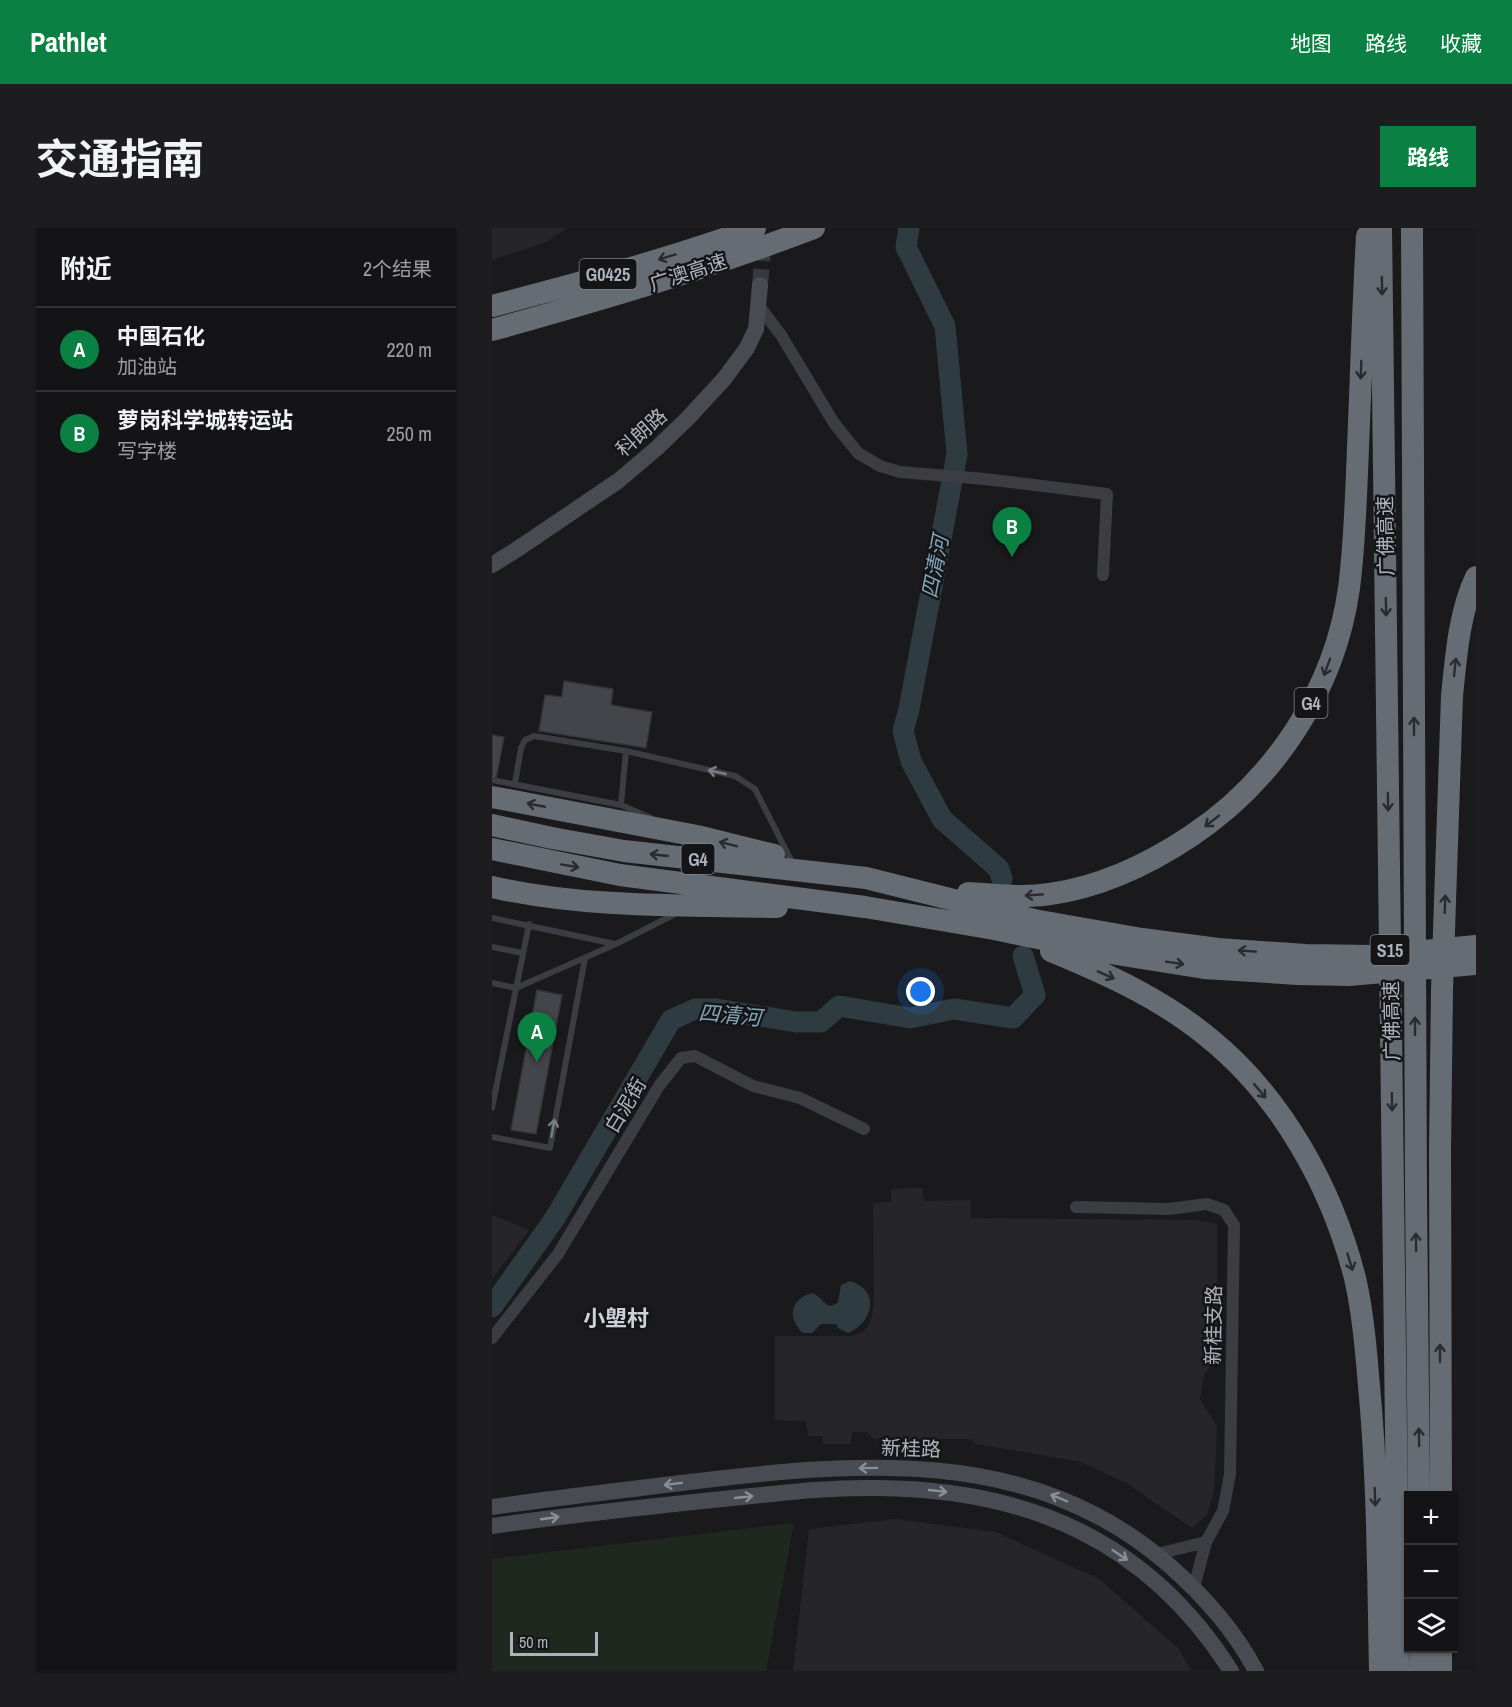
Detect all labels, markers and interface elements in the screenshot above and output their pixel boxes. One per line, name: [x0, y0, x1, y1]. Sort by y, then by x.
text: Pathlet: [30, 23, 107, 61]
text: 地图: [1290, 29, 1332, 58]
text: 路线: [1365, 29, 1407, 58]
text: 收藏: [1440, 29, 1482, 58]
button: 路线: [1380, 126, 1476, 187]
text: 交通指南: [36, 131, 204, 187]
street label: 广澳高速: [646, 247, 730, 297]
text: 附近: [60, 251, 112, 286]
one-way arrow: [658, 252, 677, 263]
text: 2个结果: [363, 255, 432, 282]
road number: G0425: [580, 259, 636, 289]
one-way arrow: [1376, 276, 1387, 296]
text: 中国石化: [117, 321, 205, 351]
text: A: [74, 336, 85, 363]
text: 220 m: [386, 336, 432, 363]
text: 加油站: [117, 353, 177, 380]
one-way arrow: [1355, 360, 1367, 380]
street label: 科朗路: [610, 402, 672, 462]
text: 萝岗科学城转运站: [117, 405, 293, 435]
text: B: [74, 420, 85, 447]
text: 250 m: [386, 420, 432, 447]
text: 写字楼: [117, 437, 177, 464]
street label: 广佛高速: [1371, 496, 1399, 576]
pin: B: [992, 508, 1032, 557]
water label: 四清河: [915, 529, 956, 601]
one-way arrow: [1380, 597, 1392, 617]
one-way arrow: [1321, 657, 1332, 676]
one-way arrow: [1450, 657, 1461, 677]
road number: G4: [1294, 688, 1328, 718]
one-way arrow: [1409, 717, 1420, 737]
one-way arrow: [708, 765, 727, 777]
one-way arrow: [1382, 792, 1394, 812]
one-way arrow: [527, 799, 547, 810]
one-way arrow: [1204, 814, 1220, 827]
one-way arrow: [718, 837, 737, 849]
road number: G4: [682, 844, 714, 874]
one-way arrow: [650, 849, 670, 860]
one-way arrow: [559, 861, 579, 872]
one-way arrow: [1025, 890, 1045, 901]
one-way arrow: [1439, 894, 1451, 914]
road number: S15: [1370, 935, 1410, 965]
one-way arrow: [1238, 946, 1258, 957]
one-way arrow: [1164, 958, 1184, 969]
one-way arrow: [1097, 970, 1115, 981]
your location: [906, 977, 935, 1006]
street label: 广佛高速: [1377, 981, 1405, 1061]
water label: 四清河: [697, 998, 767, 1033]
pin: A: [518, 1012, 556, 1062]
one-way arrow: [1409, 1017, 1421, 1037]
street label: 白泥街: [598, 1072, 652, 1138]
one-way arrow: [1253, 1083, 1267, 1098]
one-way arrow: [1386, 1092, 1398, 1112]
one-way arrow: [548, 1118, 559, 1138]
one-way arrow: [1411, 1233, 1422, 1253]
one-way arrow: [1345, 1252, 1356, 1271]
street label: 新桂支路: [1199, 1285, 1227, 1365]
district label: 小塱村: [583, 1303, 649, 1333]
one-way arrow: [1434, 1344, 1446, 1364]
one-way arrow: [1413, 1428, 1425, 1448]
street label: 新桂路: [881, 1433, 941, 1463]
one-way arrow: [858, 1462, 878, 1474]
one-way arrow: [664, 1479, 684, 1490]
one-way arrow: [928, 1486, 948, 1497]
one-way arrow: [1370, 1487, 1381, 1507]
one-way arrow: [733, 1491, 753, 1502]
map controls: [1404, 1491, 1458, 1653]
button: +: [1404, 1491, 1458, 1545]
one-way arrow: [1050, 1492, 1069, 1503]
one-way arrow: [540, 1512, 559, 1523]
button: −: [1404, 1545, 1458, 1599]
one-way arrow: [1112, 1549, 1128, 1561]
button: layers: [1404, 1599, 1458, 1653]
scale bar: [510, 1629, 598, 1656]
text: 50 m: [519, 1631, 548, 1653]

